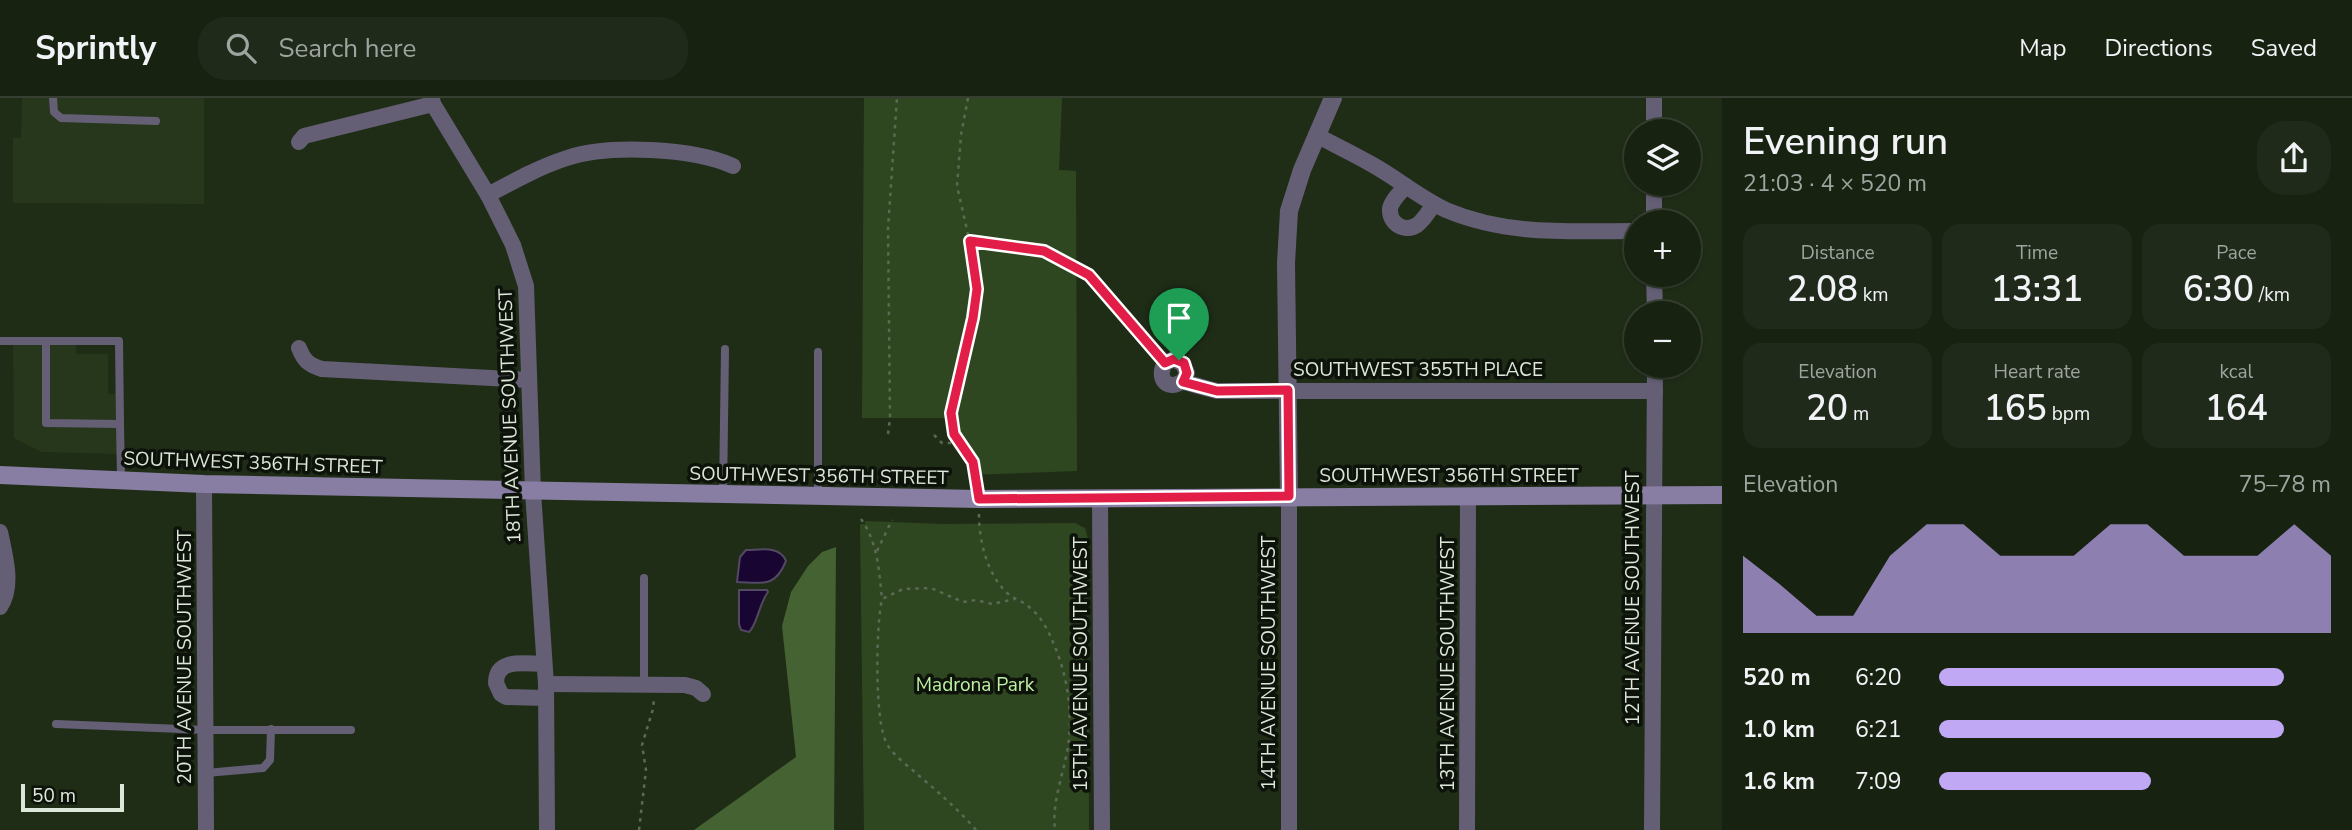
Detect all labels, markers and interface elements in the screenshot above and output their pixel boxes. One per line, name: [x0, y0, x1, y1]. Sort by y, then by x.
search box: [198, 17, 688, 80]
text: Sprintly: [35, 26, 156, 71]
icon: search: [222, 29, 260, 67]
text: Search here: [278, 31, 416, 66]
text: Map: [2019, 32, 2066, 64]
text: Directions: [2104, 32, 2213, 64]
text: Saved: [2251, 32, 2317, 64]
text: Evening run: [1743, 116, 1948, 167]
map controls: [1624, 119, 1701, 378]
button: layers: [1624, 119, 1701, 196]
button: share: [2257, 121, 2331, 195]
text: 21:03 · 4 × 520 m: [1743, 168, 1927, 199]
button: +: [1624, 210, 1701, 287]
text: Distance: [1801, 240, 1875, 266]
text: Time: [2016, 240, 2058, 266]
text: Pace: [2216, 240, 2257, 266]
text: 2.08: [1787, 266, 1858, 313]
text: 13:31: [1991, 266, 2083, 313]
text: 6:30: [2183, 266, 2254, 313]
text: km: [1858, 282, 1889, 308]
text: /km: [2254, 282, 2290, 308]
street label: 18TH AVENUE SOUTHWEST: [493, 288, 527, 544]
pin: [1149, 288, 1209, 360]
icon: arrive: [1160, 299, 1198, 337]
button: −: [1624, 301, 1701, 378]
street label: SOUTHWEST 355TH PLACE: [1293, 357, 1543, 383]
text: Elevation: [1798, 359, 1877, 385]
text: Heart rate: [1994, 359, 2080, 385]
text: kcal: [2219, 359, 2253, 385]
text: 20: [1806, 385, 1848, 432]
text: 165: [1984, 385, 2047, 432]
text: 164: [2205, 385, 2268, 432]
text: m: [1848, 401, 1869, 427]
text: bpm: [2047, 401, 2090, 427]
street label: SOUTHWEST 356TH STREET: [123, 445, 384, 481]
street label: SOUTHWEST 356TH STREET: [689, 461, 949, 491]
street label: SOUTHWEST 356TH STREET: [1319, 463, 1579, 489]
text: Elevation: [1743, 469, 1838, 500]
text: 75–78 m: [2239, 469, 2331, 500]
street label: 12TH AVENUE SOUTHWEST: [1620, 470, 1646, 726]
street label: 20TH AVENUE SOUTHWEST: [172, 529, 198, 785]
street label: 14TH AVENUE SOUTHWEST: [1256, 535, 1282, 791]
street label: 15TH AVENUE SOUTHWEST: [1068, 536, 1094, 792]
street label: 13TH AVENUE SOUTHWEST: [1435, 536, 1461, 792]
text: 520 m: [1743, 662, 1811, 693]
text: 6:20: [1855, 662, 1902, 693]
park label: Madrona Park: [916, 672, 1035, 698]
text: 1.0 km: [1743, 714, 1815, 745]
text: 6:21: [1855, 714, 1902, 745]
text: 1.6 km: [1743, 766, 1815, 797]
text: 7:09: [1855, 766, 1902, 797]
scale bar: [21, 781, 124, 813]
text: 50 m: [32, 783, 76, 809]

